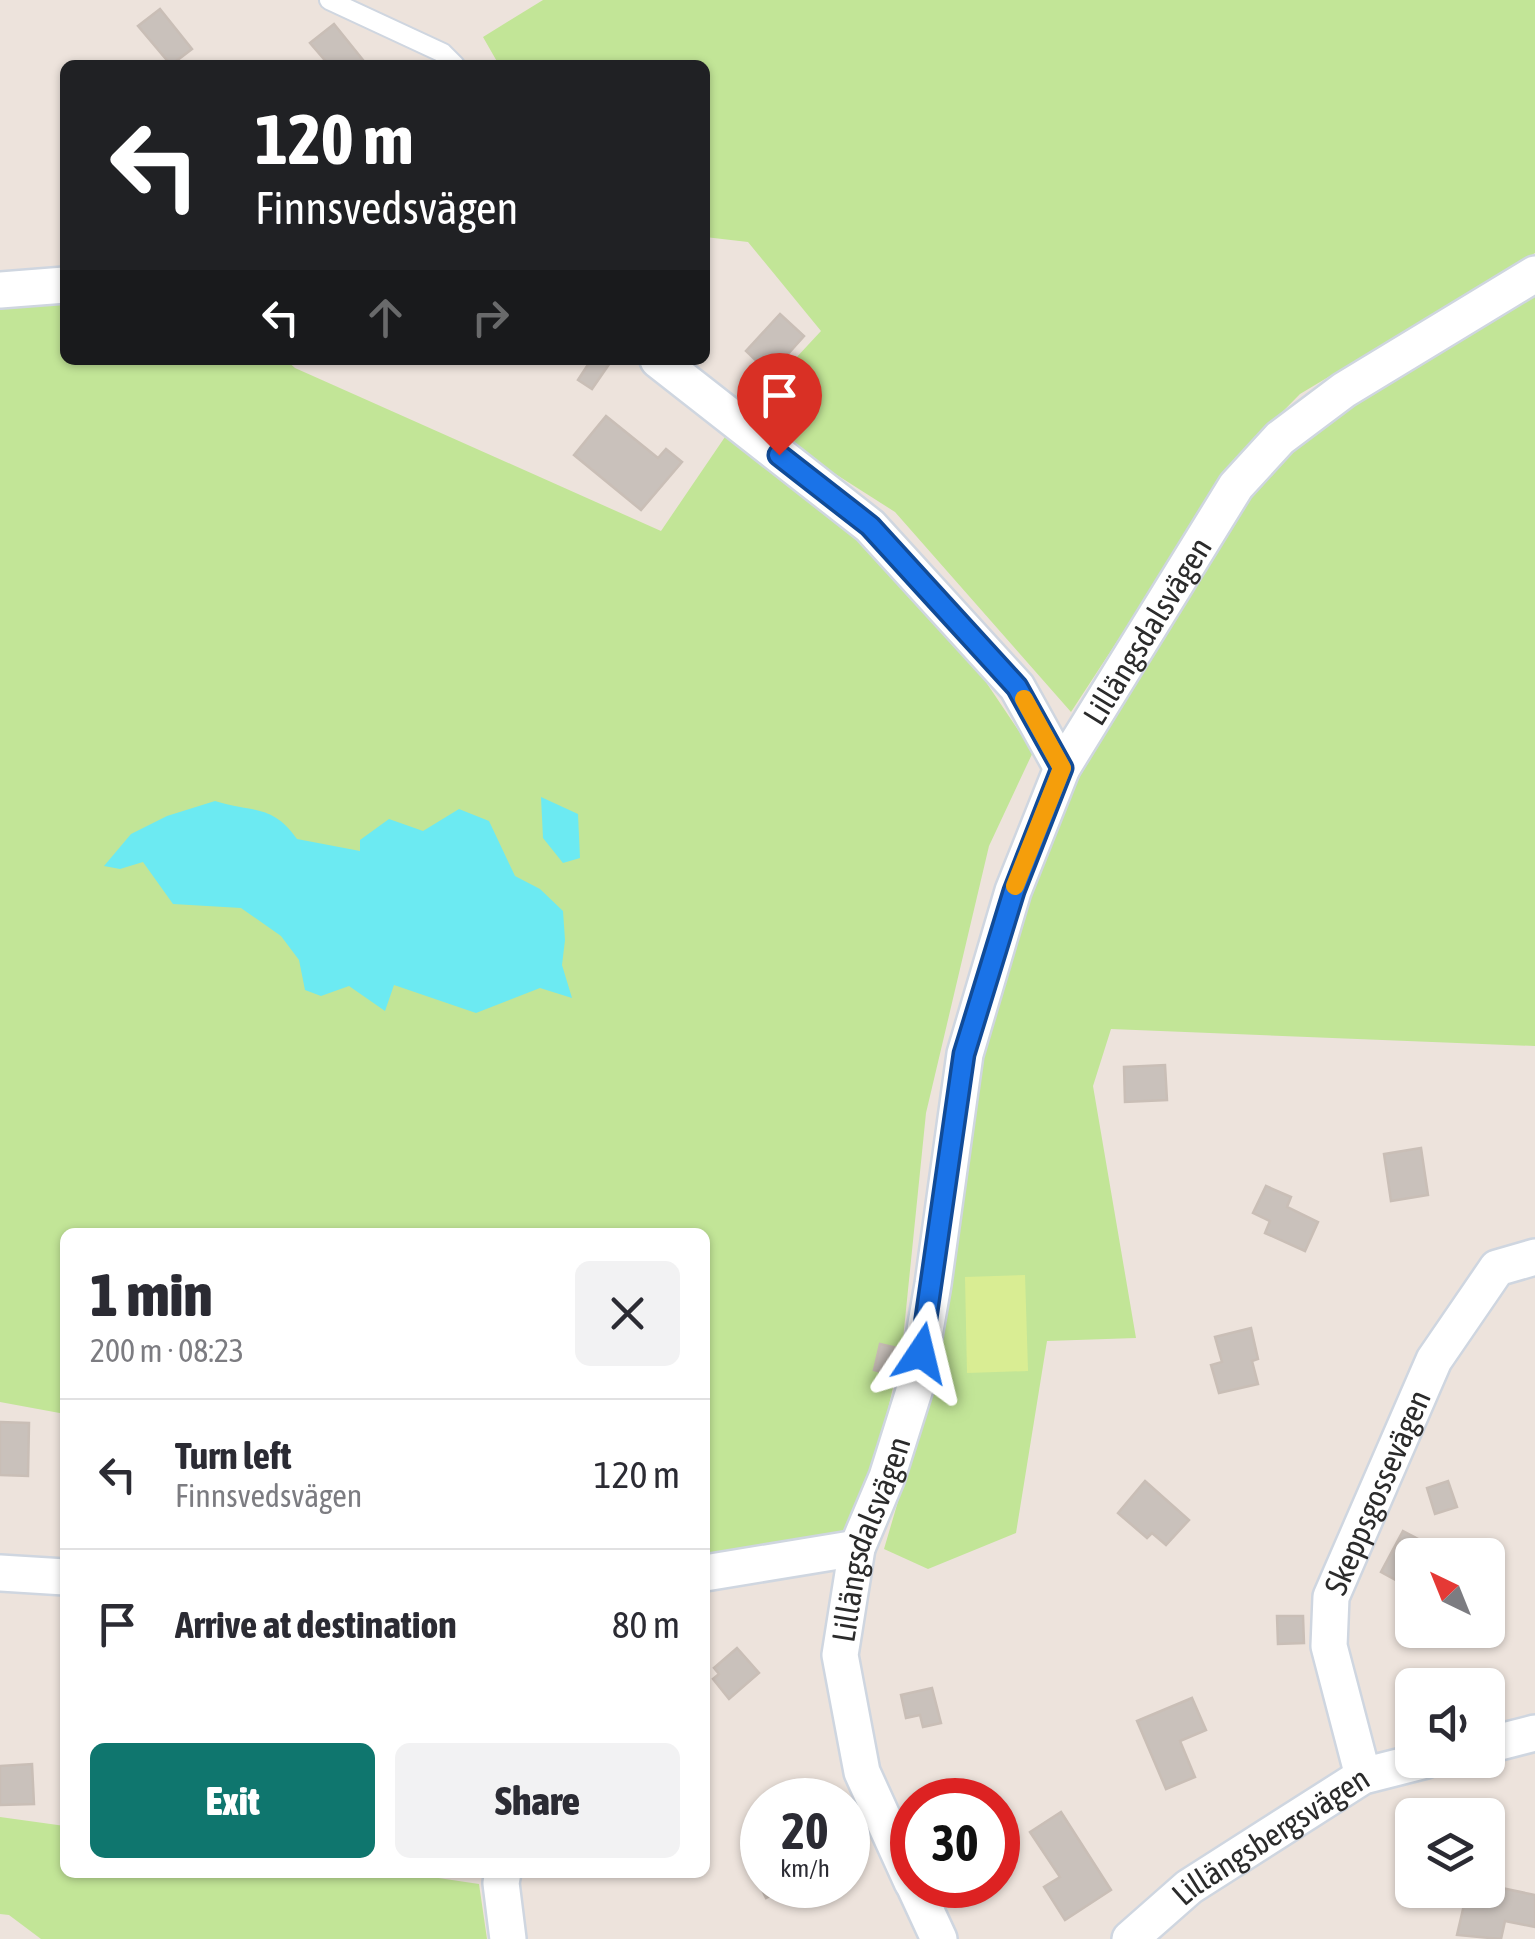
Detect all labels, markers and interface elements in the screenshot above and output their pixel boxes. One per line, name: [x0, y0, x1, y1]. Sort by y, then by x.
text: 120 m: [255, 99, 414, 179]
icon: left: [90, 100, 220, 230]
text: Finnsvedsvägen: [255, 182, 518, 234]
icon: left: [253, 290, 308, 345]
icon: ahead: [358, 290, 413, 345]
icon: right: [463, 290, 518, 345]
pin: [737, 353, 822, 456]
icon: arrive: [752, 368, 807, 423]
street label: Lillängsdalsvägen: [1075, 530, 1218, 731]
text: 1 min: [90, 1260, 213, 1329]
button: close: [575, 1261, 680, 1366]
position arrow: [869, 1301, 973, 1405]
text: 200 m · 08:23: [90, 1332, 244, 1369]
street label: Skeppsgossevägen: [1316, 1384, 1437, 1600]
street label: Lillängsdalsvägen: [824, 1432, 917, 1644]
text: Turn left: [175, 1434, 291, 1477]
icon: left: [90, 1447, 145, 1502]
text: 120 m: [594, 1453, 680, 1496]
text: Finnsvedsvägen: [175, 1477, 362, 1514]
north arrow: [1395, 1538, 1505, 1648]
map controls: [1395, 1538, 1505, 1908]
icon: arrive: [90, 1597, 145, 1652]
text: Arrive at destination: [175, 1603, 457, 1646]
text: 80 m: [612, 1603, 680, 1646]
button: sound: [1395, 1668, 1505, 1778]
button: Exit: [90, 1743, 375, 1858]
button: Share: [395, 1743, 680, 1858]
street label: Lillängsbergsvägen: [1164, 1759, 1376, 1912]
speed limit sign: 30: [890, 1778, 1020, 1908]
button: layers: [1395, 1798, 1505, 1908]
text: 20: [781, 1802, 828, 1860]
text: km/h: [780, 1854, 830, 1882]

